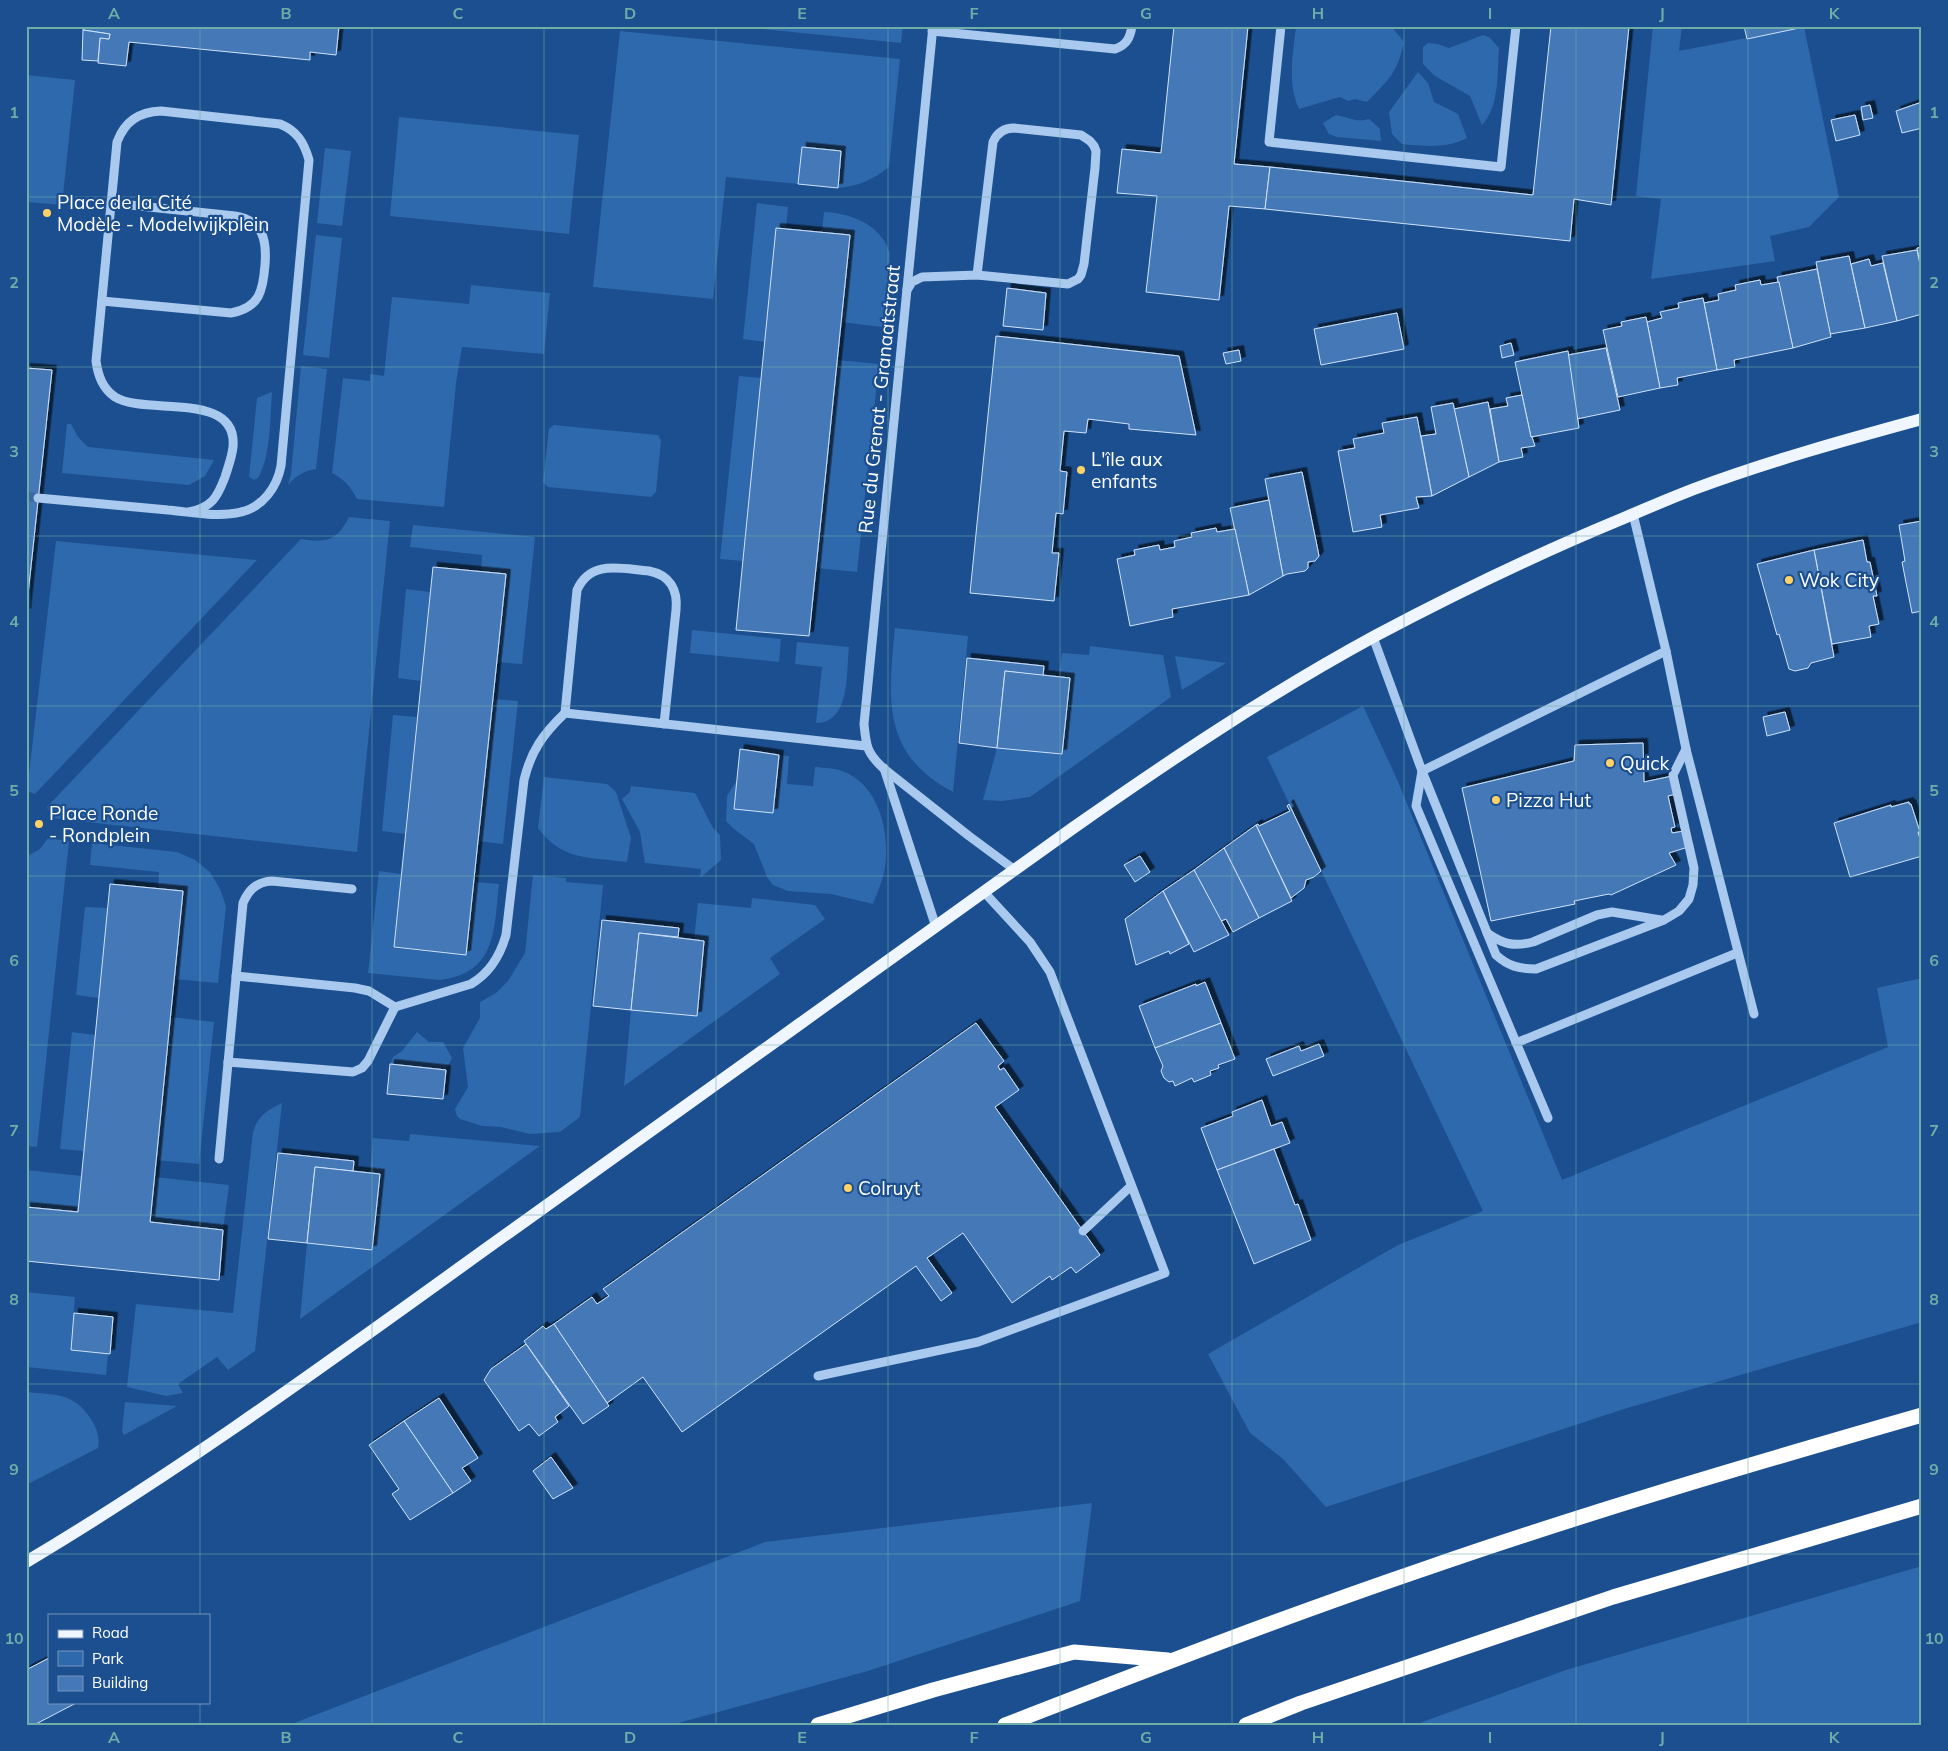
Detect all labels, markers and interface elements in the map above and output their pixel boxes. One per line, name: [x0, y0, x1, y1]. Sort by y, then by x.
text: A: [108, 3, 120, 23]
text: B: [280, 3, 292, 23]
text: C: [453, 3, 464, 23]
text: D: [624, 3, 636, 23]
text: E: [797, 3, 807, 23]
text: F: [969, 3, 979, 23]
text: G: [1140, 3, 1152, 23]
text: H: [1312, 3, 1324, 23]
text: I: [1488, 3, 1492, 23]
text: J: [1659, 3, 1665, 23]
text: K: [1829, 3, 1841, 23]
text: 1: [9, 102, 19, 122]
text: 1: [1929, 102, 1939, 122]
place label: Place de la Cité Modèle - Modelwijkplein: [57, 190, 269, 236]
marker: Place de la Cité Modèle - Modelwijkplein: [41, 207, 53, 219]
street label: Rue du Grenat - Granaatstraat: [853, 263, 905, 534]
text: 2: [9, 272, 19, 292]
text: 2: [1929, 272, 1939, 292]
text: 3: [9, 441, 19, 461]
text: 3: [1929, 441, 1939, 461]
place label: L'île aux enfants: [1091, 447, 1163, 493]
marker: L'île aux enfants: [1075, 464, 1087, 476]
place label: Wok City: [1799, 568, 1879, 592]
marker: Wok City: [1783, 574, 1795, 586]
text: 4: [9, 611, 19, 631]
text: 4: [1929, 611, 1939, 631]
place label: Quick: [1620, 751, 1670, 775]
marker: Quick: [1604, 757, 1616, 769]
text: 5: [9, 780, 19, 800]
text: 5: [1929, 780, 1939, 800]
place label: Pizza Hut: [1506, 788, 1591, 812]
marker: Pizza Hut: [1490, 794, 1502, 806]
place label: Place Ronde - Rondplein: [49, 801, 158, 847]
marker: Place Ronde - Rondplein: [33, 818, 45, 830]
text: 6: [9, 950, 19, 970]
text: 6: [1929, 950, 1939, 970]
text: 7: [9, 1120, 19, 1140]
text: 7: [1929, 1120, 1939, 1140]
place label: Colruyt: [858, 1176, 921, 1200]
marker: Colruyt: [842, 1182, 854, 1194]
text: 8: [9, 1289, 19, 1309]
text: 8: [1929, 1289, 1939, 1309]
text: 9: [9, 1459, 19, 1479]
text: 9: [1929, 1459, 1939, 1479]
legend: [48, 1614, 210, 1704]
text: Road: [92, 1623, 129, 1642]
text: 10: [4, 1628, 24, 1648]
text: 10: [1924, 1628, 1944, 1648]
text: Park: [92, 1649, 124, 1668]
text: Building: [92, 1673, 148, 1692]
text: A: [108, 1727, 120, 1747]
text: B: [280, 1727, 292, 1747]
text: C: [453, 1727, 464, 1747]
text: D: [624, 1727, 636, 1747]
text: E: [797, 1727, 807, 1747]
text: F: [969, 1727, 979, 1747]
text: G: [1140, 1727, 1152, 1747]
text: H: [1312, 1727, 1324, 1747]
text: I: [1488, 1727, 1492, 1747]
text: J: [1659, 1727, 1665, 1747]
text: K: [1829, 1727, 1841, 1747]

